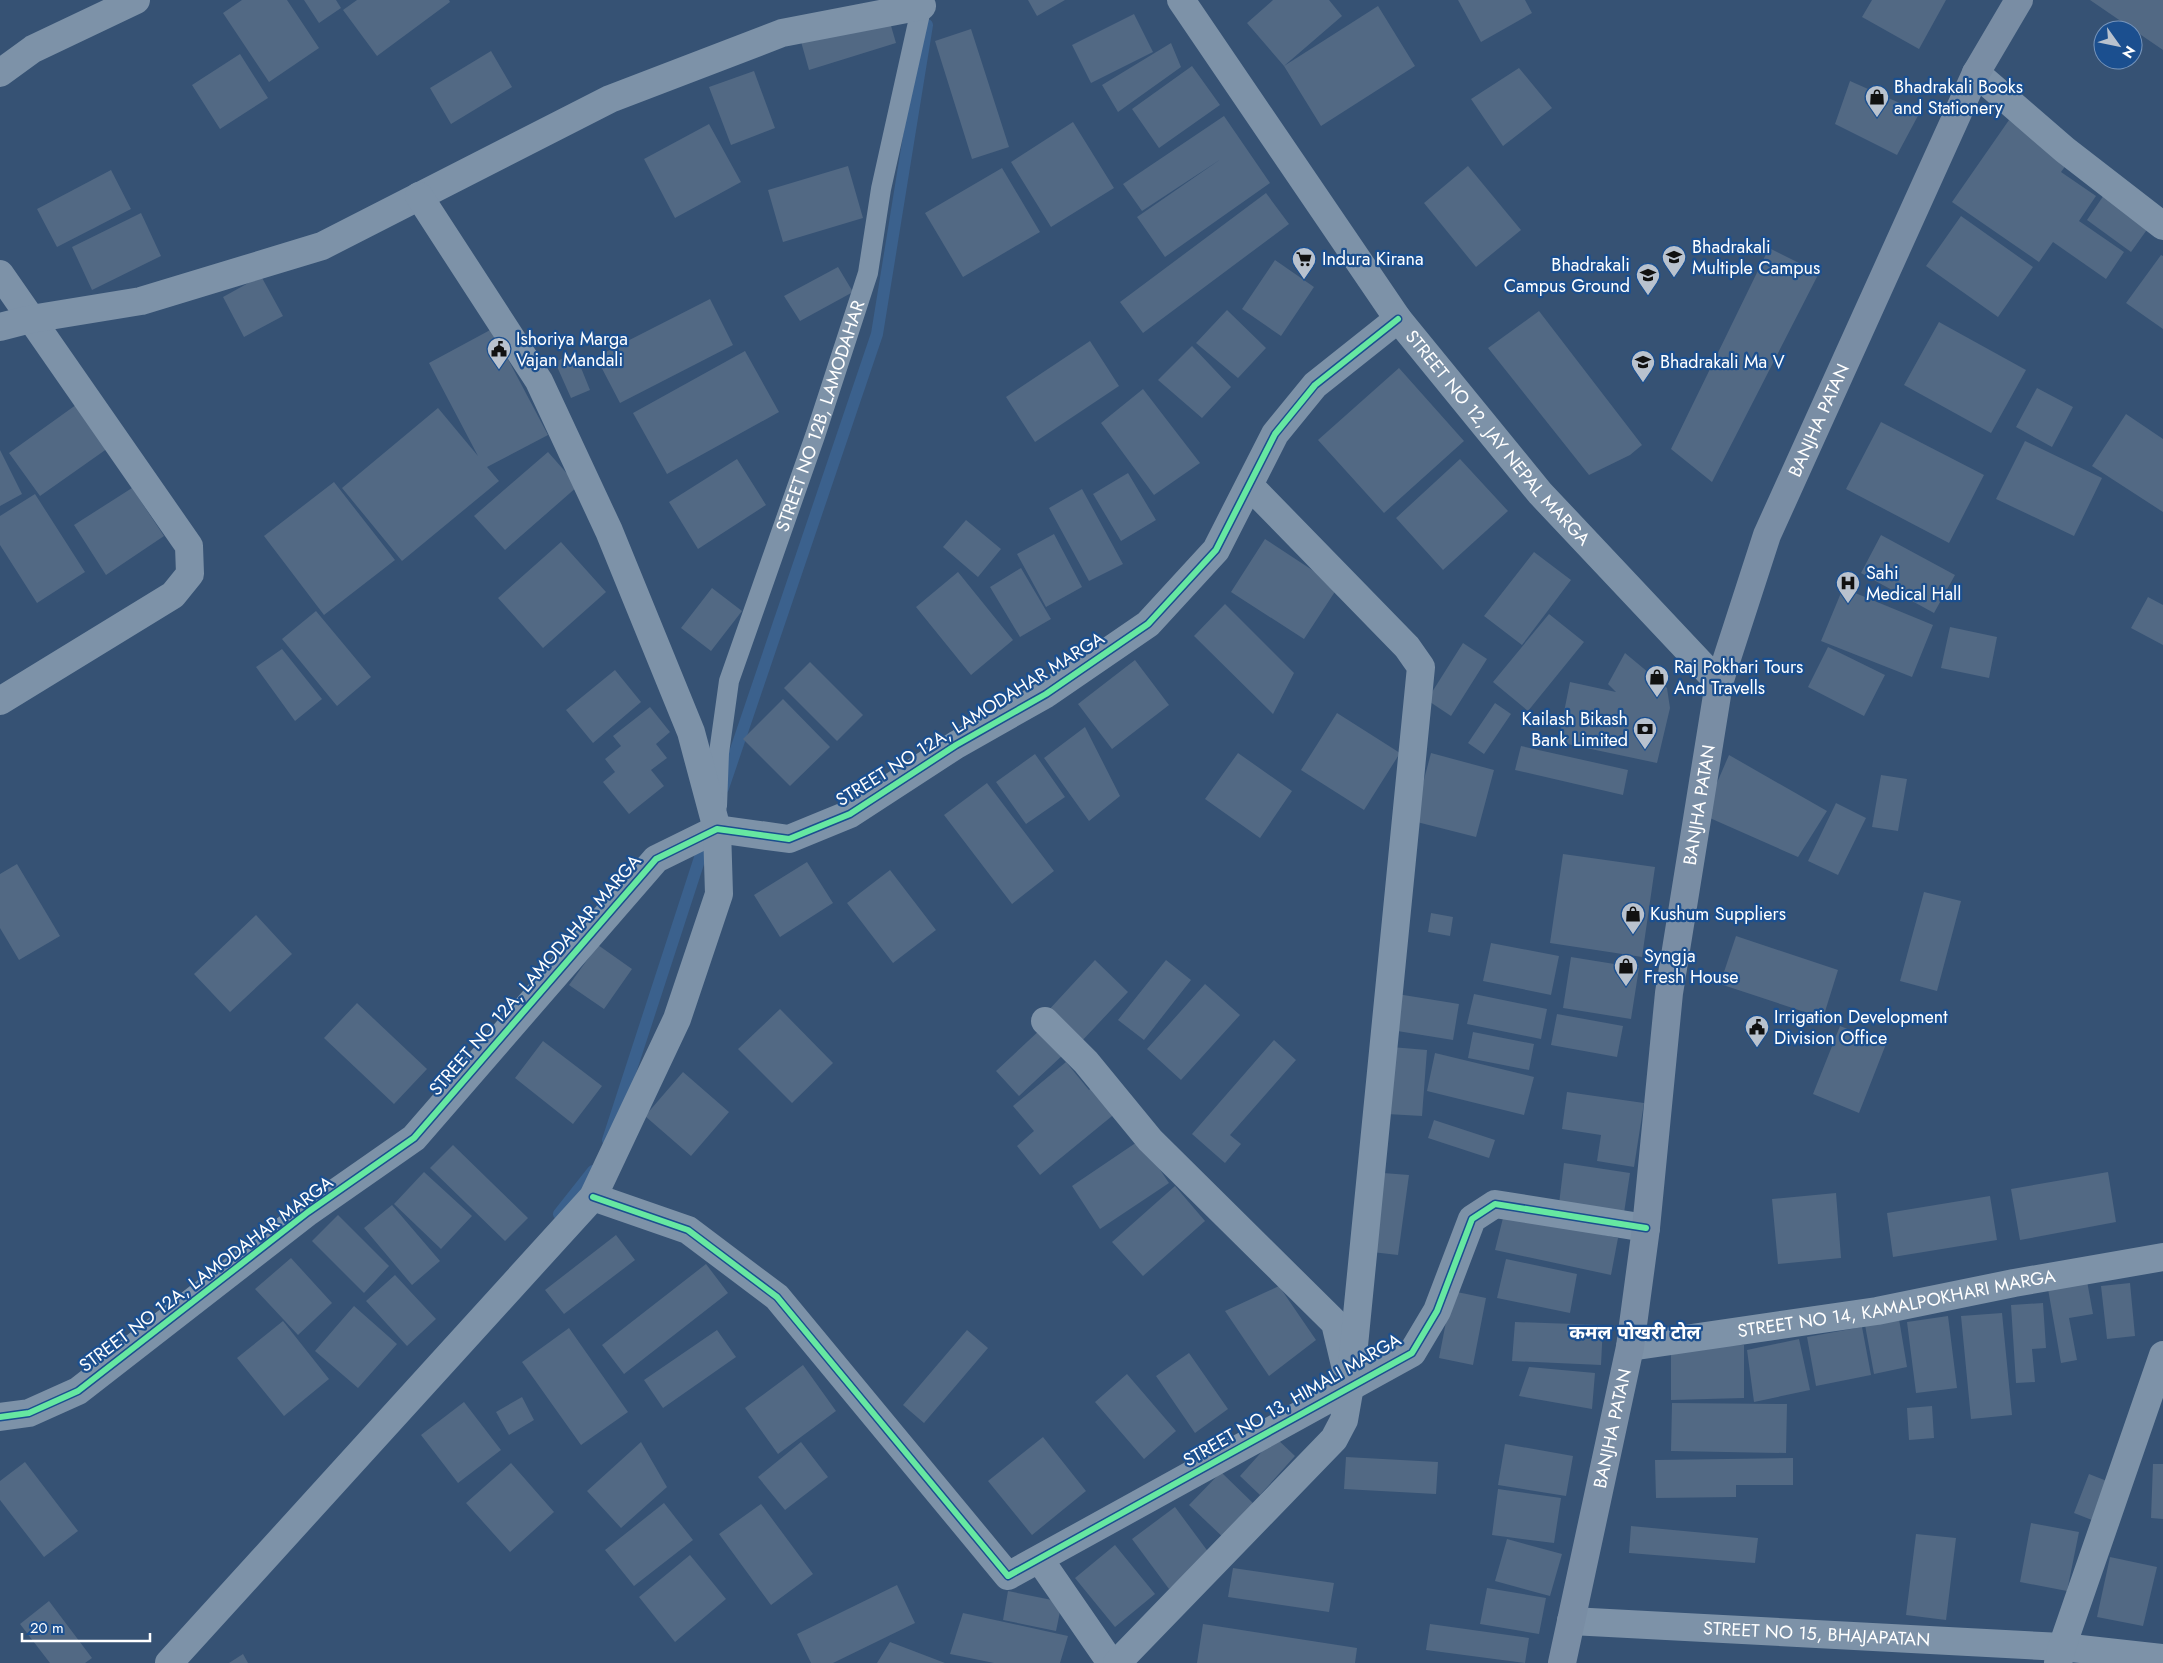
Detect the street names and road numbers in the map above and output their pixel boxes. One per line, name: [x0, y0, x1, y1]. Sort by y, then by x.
street label: STREET NO 12B, LAMODAHAR: [769, 297, 871, 535]
street label: STREET NO 12, JAY NEPAL MARGA: [1399, 324, 1596, 552]
street label: BANJHA PATAN: [1782, 359, 1856, 481]
street label: STREET NO 12A, LAMODAHAR MARGA: [831, 625, 1109, 813]
street label: BANJHA PATAN: [1677, 743, 1722, 867]
street label: STREET NO 12A, LAMODAHAR MARGA: [423, 849, 647, 1101]
street label: STREET NO 12A, LAMODAHAR MARGA: [74, 1170, 339, 1378]
street label: STREET NO 14, KAMALPOKHARI MARGA: [1736, 1263, 2058, 1344]
street label: STREET NO 13, HIMALI MARGA: [1178, 1327, 1406, 1473]
street label: BANJHA PATAN: [1587, 1366, 1638, 1491]
street label: STREET NO 15, BHAJAPATAN: [1702, 1615, 1931, 1653]

